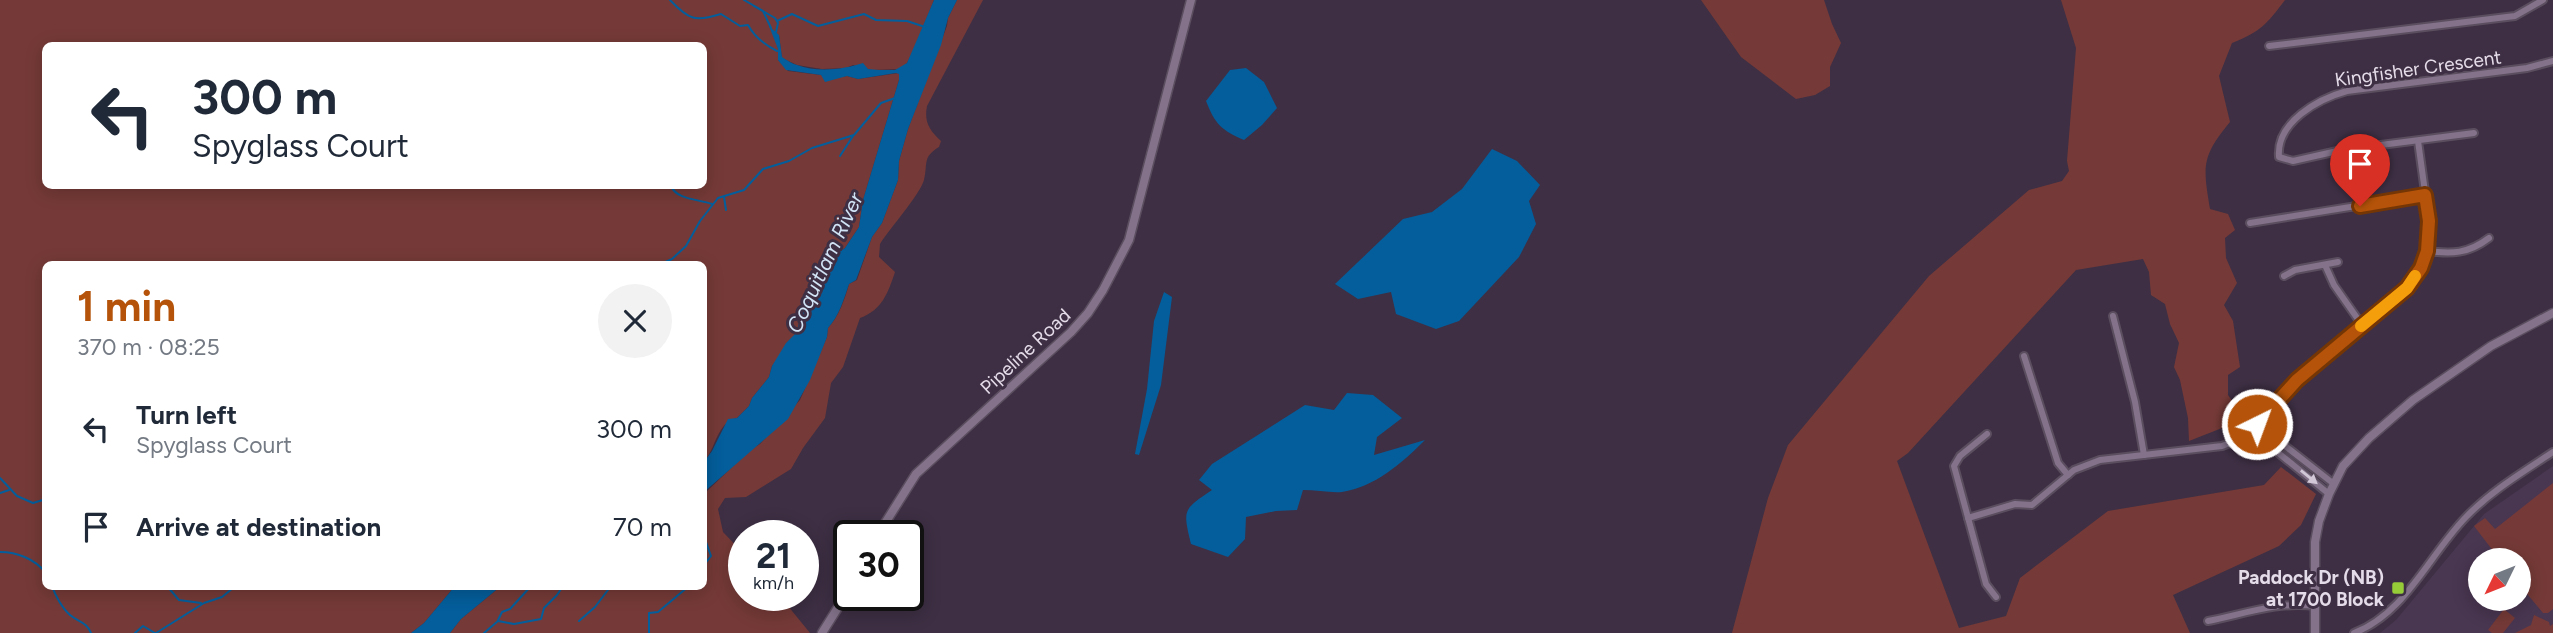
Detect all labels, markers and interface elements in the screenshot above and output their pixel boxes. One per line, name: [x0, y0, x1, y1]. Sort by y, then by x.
street label: Kingfisher Crescent: [2333, 45, 2503, 92]
text: 300 m: [192, 67, 337, 126]
icon: left: [77, 70, 168, 161]
text: Spyglass Court: [192, 127, 409, 165]
pin: [2330, 134, 2390, 206]
icon: arrive: [2341, 145, 2379, 183]
water label: Coquitlam River: [781, 188, 868, 337]
text: 1 min: [77, 281, 176, 332]
button: close: [598, 284, 672, 358]
street label: Pipeline Road: [975, 304, 1075, 399]
text: 370 m · 08:25: [77, 333, 220, 361]
position arrow: [2220, 387, 2294, 461]
text: Turn left: [136, 399, 237, 431]
icon: left: [77, 410, 115, 448]
text: 300 m: [596, 413, 672, 445]
text: Spyglass Court: [136, 431, 292, 459]
one-way arrow: [2299, 470, 2317, 485]
icon: arrive: [77, 508, 115, 546]
text: Arrive at destination: [136, 511, 381, 543]
text: 70 m: [613, 511, 672, 543]
speed limit sign: 30: [833, 520, 924, 611]
text: 21: [756, 535, 791, 577]
north arrow: [2468, 548, 2530, 611]
map controls: [2468, 548, 2531, 611]
place label: Paddock Dr (NB) at 1700 Block: [2238, 566, 2385, 611]
text: km/h: [753, 572, 794, 594]
marker: Paddock Dr (NB) at 1700 Block: [2390, 580, 2406, 596]

